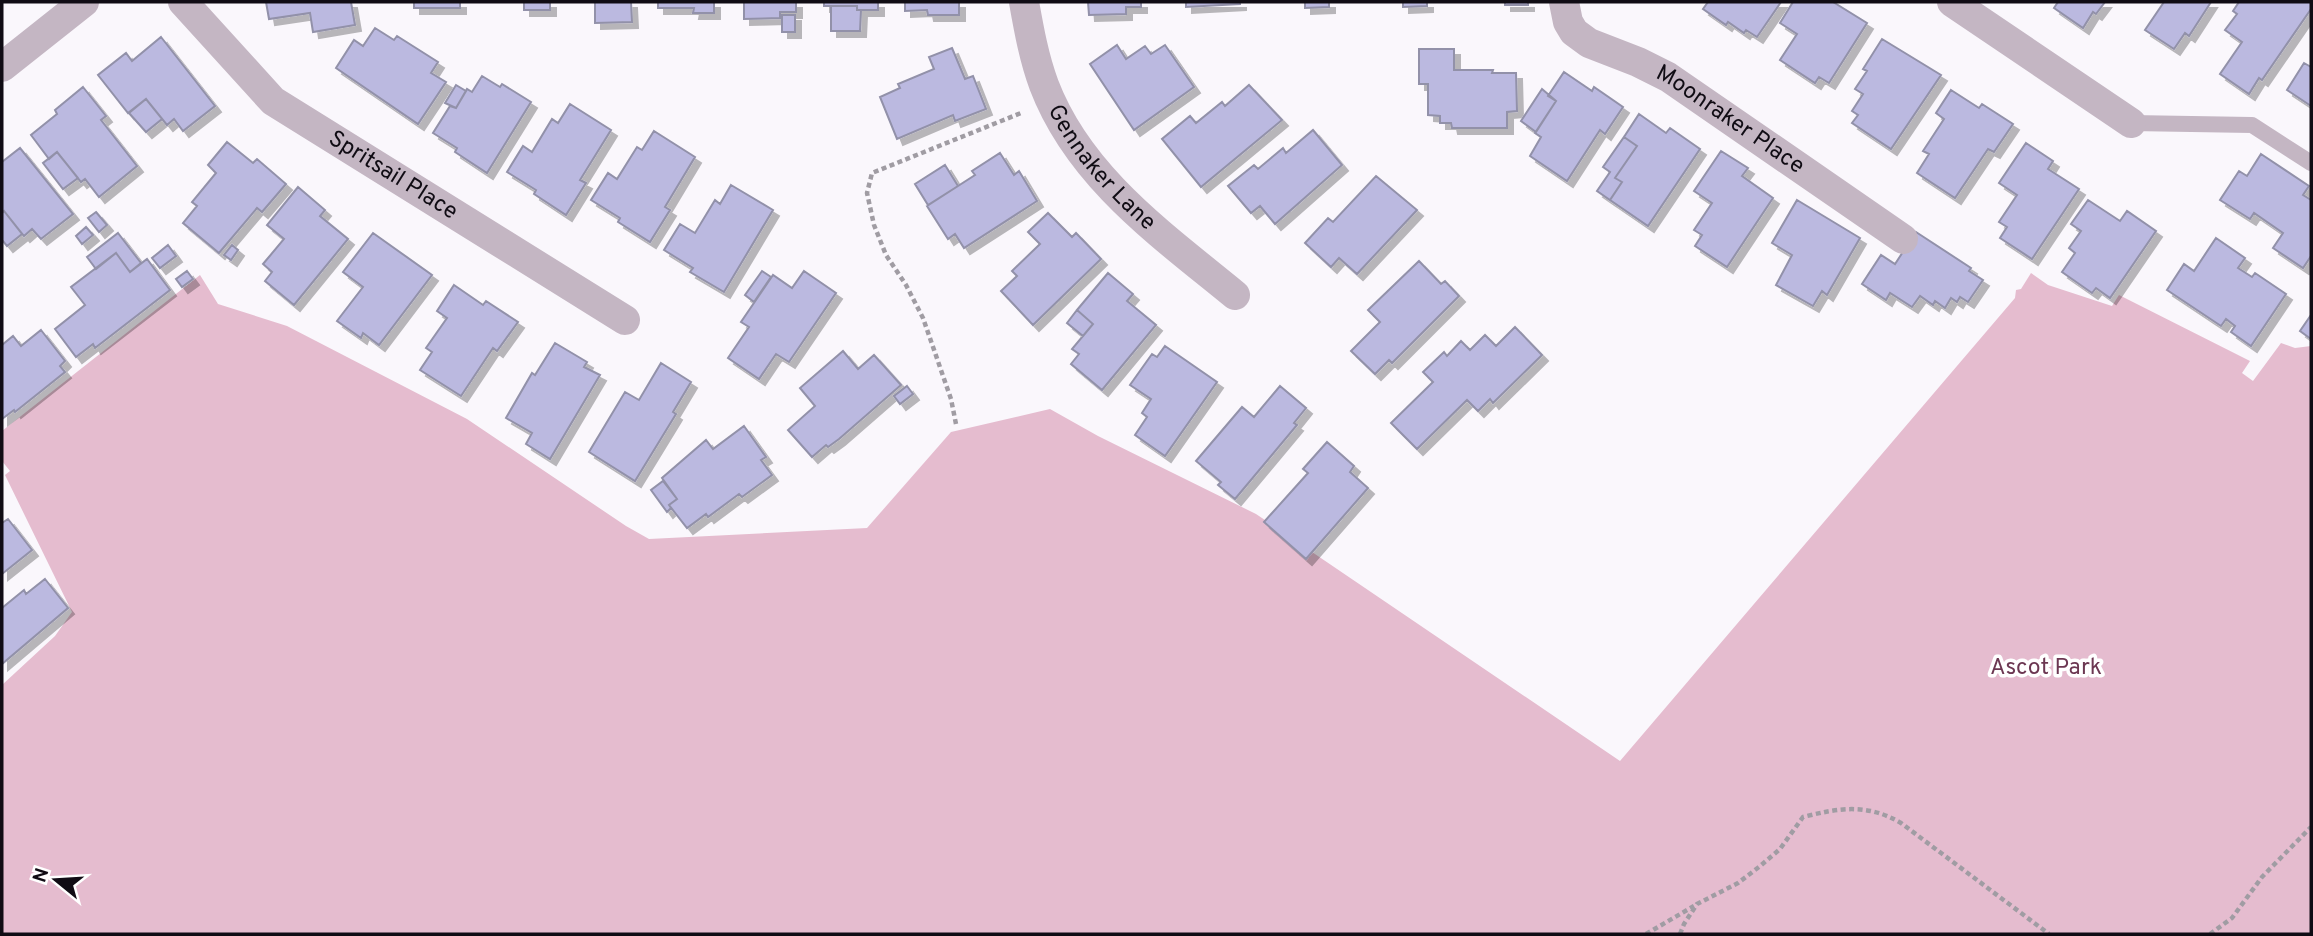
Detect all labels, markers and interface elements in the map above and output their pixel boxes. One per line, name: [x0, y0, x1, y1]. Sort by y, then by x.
street label: Moonraker Place: [1651, 59, 1810, 181]
street label: Gennaker Lane: [1040, 100, 1161, 237]
street label: Spritsail Place: [323, 124, 463, 227]
park label: Ascot Park: [1990, 654, 2102, 683]
north arrow: [21, 845, 91, 915]
text: N: [28, 865, 55, 886]

